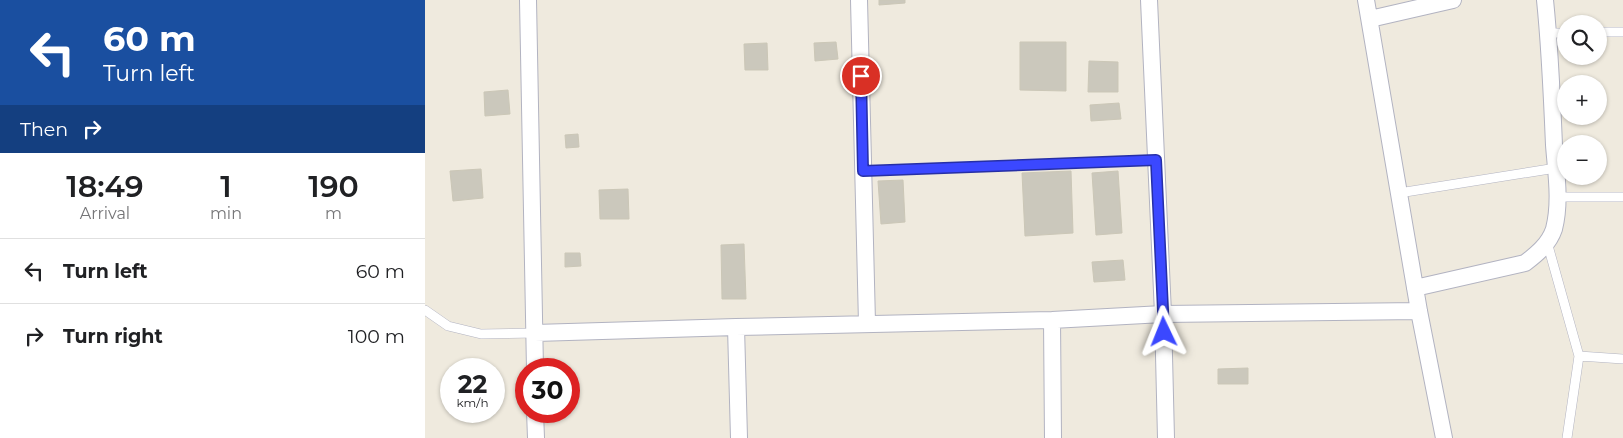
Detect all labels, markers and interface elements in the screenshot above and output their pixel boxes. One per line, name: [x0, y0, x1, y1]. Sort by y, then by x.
map controls: [1557, 15, 1607, 185]
button: search: [1557, 15, 1607, 65]
text: 60 m: [103, 17, 196, 60]
icon: left: [20, 20, 85, 85]
pin: [840, 55, 882, 97]
text: Turn left: [103, 60, 195, 87]
icon: arrive: [847, 62, 875, 90]
button: +: [1557, 75, 1607, 125]
icon: right: [78, 115, 106, 143]
text: Then: [20, 118, 68, 141]
button: −: [1557, 135, 1607, 185]
text: 18:49: [66, 168, 144, 205]
text: 1: [220, 168, 232, 205]
text: 190: [308, 168, 359, 205]
text: Arrival: [80, 204, 130, 223]
text: min: [210, 204, 242, 223]
text: m: [325, 204, 342, 223]
icon: left: [20, 257, 48, 285]
text: Turn left: [63, 260, 148, 283]
text: 60 m: [356, 260, 405, 283]
position arrow: [1137, 305, 1189, 357]
icon: right: [20, 322, 48, 350]
text: Turn right: [63, 325, 163, 348]
text: 100 m: [348, 325, 405, 348]
speed limit sign: 30: [515, 358, 580, 423]
text: 22: [458, 369, 487, 399]
text: km/h: [456, 395, 489, 410]

